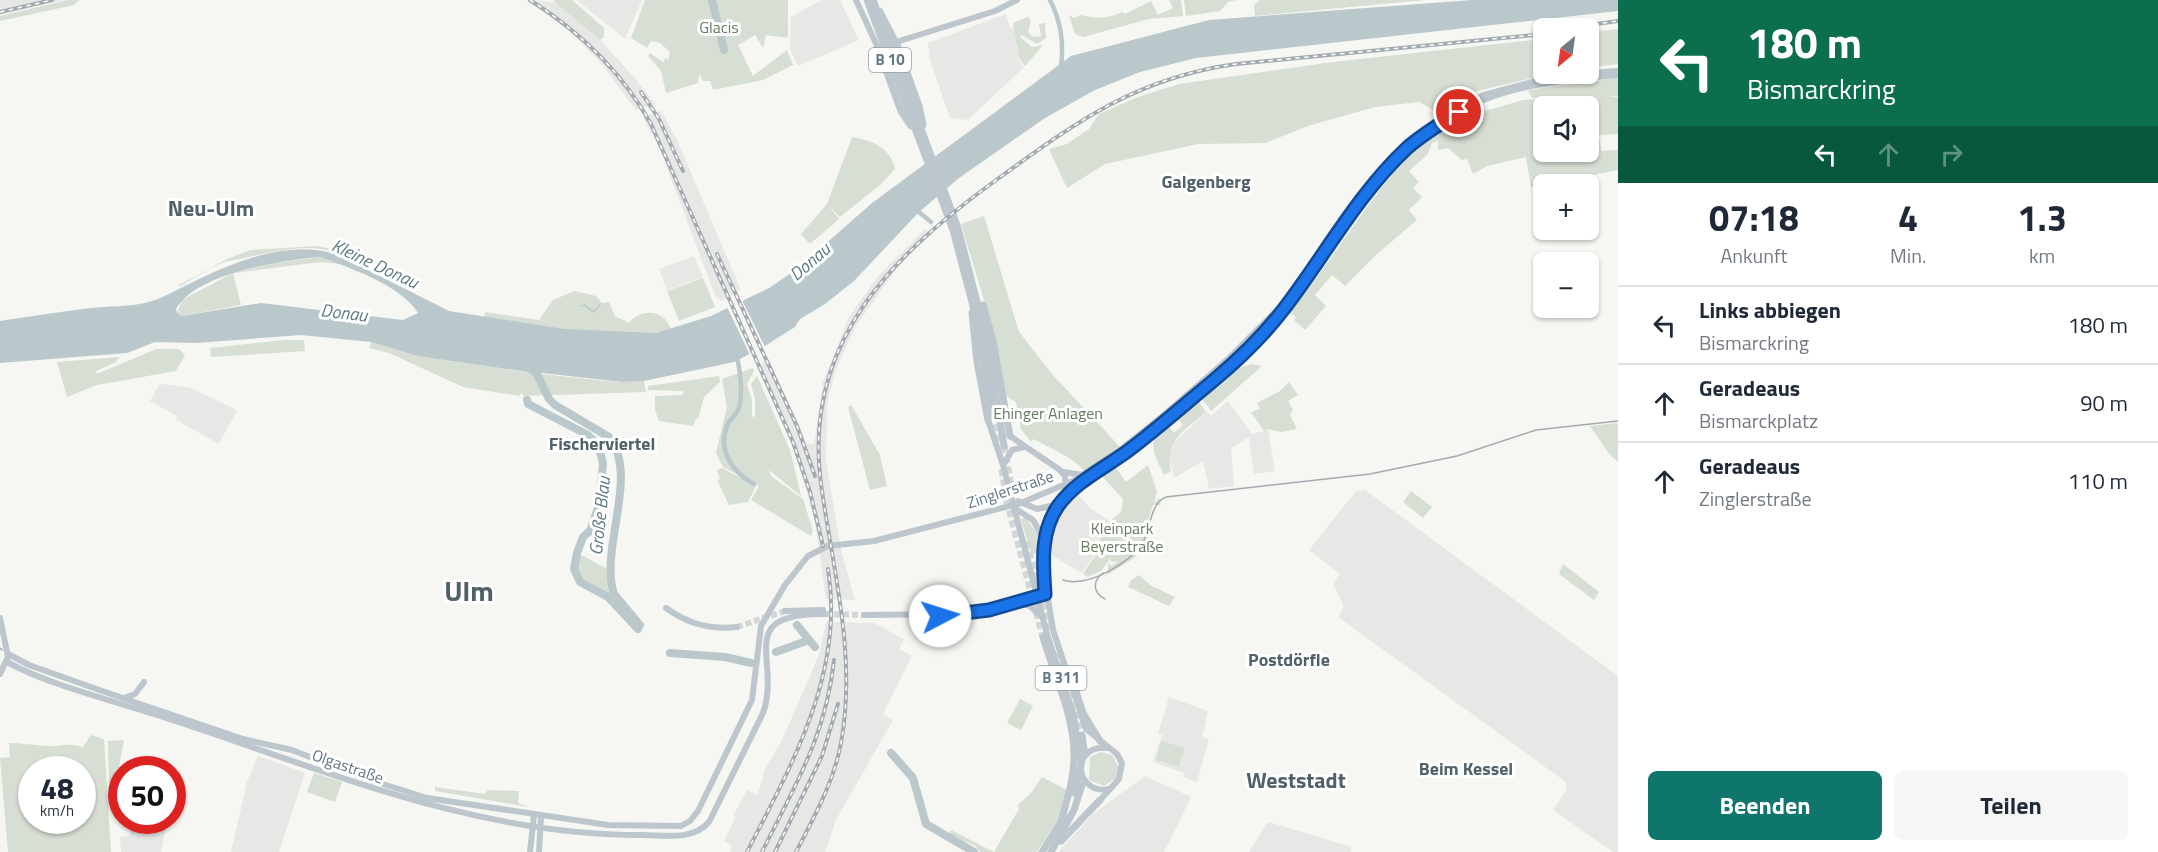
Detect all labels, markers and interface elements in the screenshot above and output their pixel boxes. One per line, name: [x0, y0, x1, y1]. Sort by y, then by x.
text: 180 m: [1747, 10, 1862, 74]
park label: Glacis: [699, 15, 739, 39]
north arrow: [1533, 18, 1599, 84]
map controls: [1533, 18, 1599, 318]
icon: left: [1648, 24, 1726, 102]
road number: B 10: [869, 48, 911, 72]
text: Bismarckring: [1747, 68, 1896, 109]
pin: [1433, 86, 1484, 137]
icon: arrive: [1442, 95, 1475, 128]
button: sound: [1533, 96, 1599, 162]
icon: left: [1809, 138, 1842, 171]
icon: ahead: [1872, 138, 1905, 171]
icon: right: [1935, 138, 1968, 171]
district label: Galgenberg: [1161, 168, 1251, 195]
button: +: [1533, 174, 1599, 240]
text: 07:18: [1709, 190, 1799, 245]
text: 4: [1898, 190, 1918, 245]
text: 1.3: [2017, 190, 2067, 245]
district label: Neu-Ulm: [168, 191, 254, 225]
water label: Kleine Donau: [327, 232, 424, 296]
water label: Donau: [783, 235, 837, 287]
text: Ankunft: [1720, 240, 1788, 271]
text: Min.: [1890, 240, 1926, 271]
text: km: [2029, 240, 2055, 271]
button: −: [1533, 252, 1599, 318]
text: Links abbiegen: [1699, 293, 1841, 327]
water label: Donau: [319, 296, 370, 329]
text: 180 m: [2068, 308, 2128, 342]
icon: left: [1648, 309, 1681, 342]
text: Bismarckring: [1699, 327, 1809, 358]
text: Geradeaus: [1699, 371, 1800, 405]
text: 90 m: [2080, 386, 2128, 420]
icon: ahead: [1648, 387, 1681, 420]
park label: Ehinger Anlagen: [993, 401, 1103, 425]
text: Bismarckplatz: [1699, 405, 1818, 436]
district label: Fischerviertel: [549, 430, 655, 457]
text: Geradeaus: [1699, 449, 1800, 483]
street label: Zinglerstraße: [963, 464, 1057, 514]
text: 110 m: [2068, 464, 2128, 498]
icon: ahead: [1648, 465, 1681, 498]
water label: Große Blau: [582, 474, 617, 557]
text: Zinglerstraße: [1699, 483, 1812, 514]
park label: Kleinpark Beyerstraße: [1081, 516, 1163, 558]
district label: Ulm: [444, 569, 494, 612]
position arrow: [908, 584, 972, 648]
district label: Postdörfle: [1248, 646, 1330, 673]
road number: B 311: [1036, 666, 1086, 690]
street label: Olgastraße: [309, 743, 387, 789]
district label: Beim Kessel: [1419, 755, 1513, 782]
speed limit sign: 50: [108, 756, 186, 834]
district label: Weststadt: [1246, 763, 1346, 797]
text: 48: [40, 765, 74, 811]
button: Beenden: [1648, 771, 1882, 840]
button: Teilen: [1894, 771, 2128, 840]
text: km/h: [40, 799, 74, 822]

